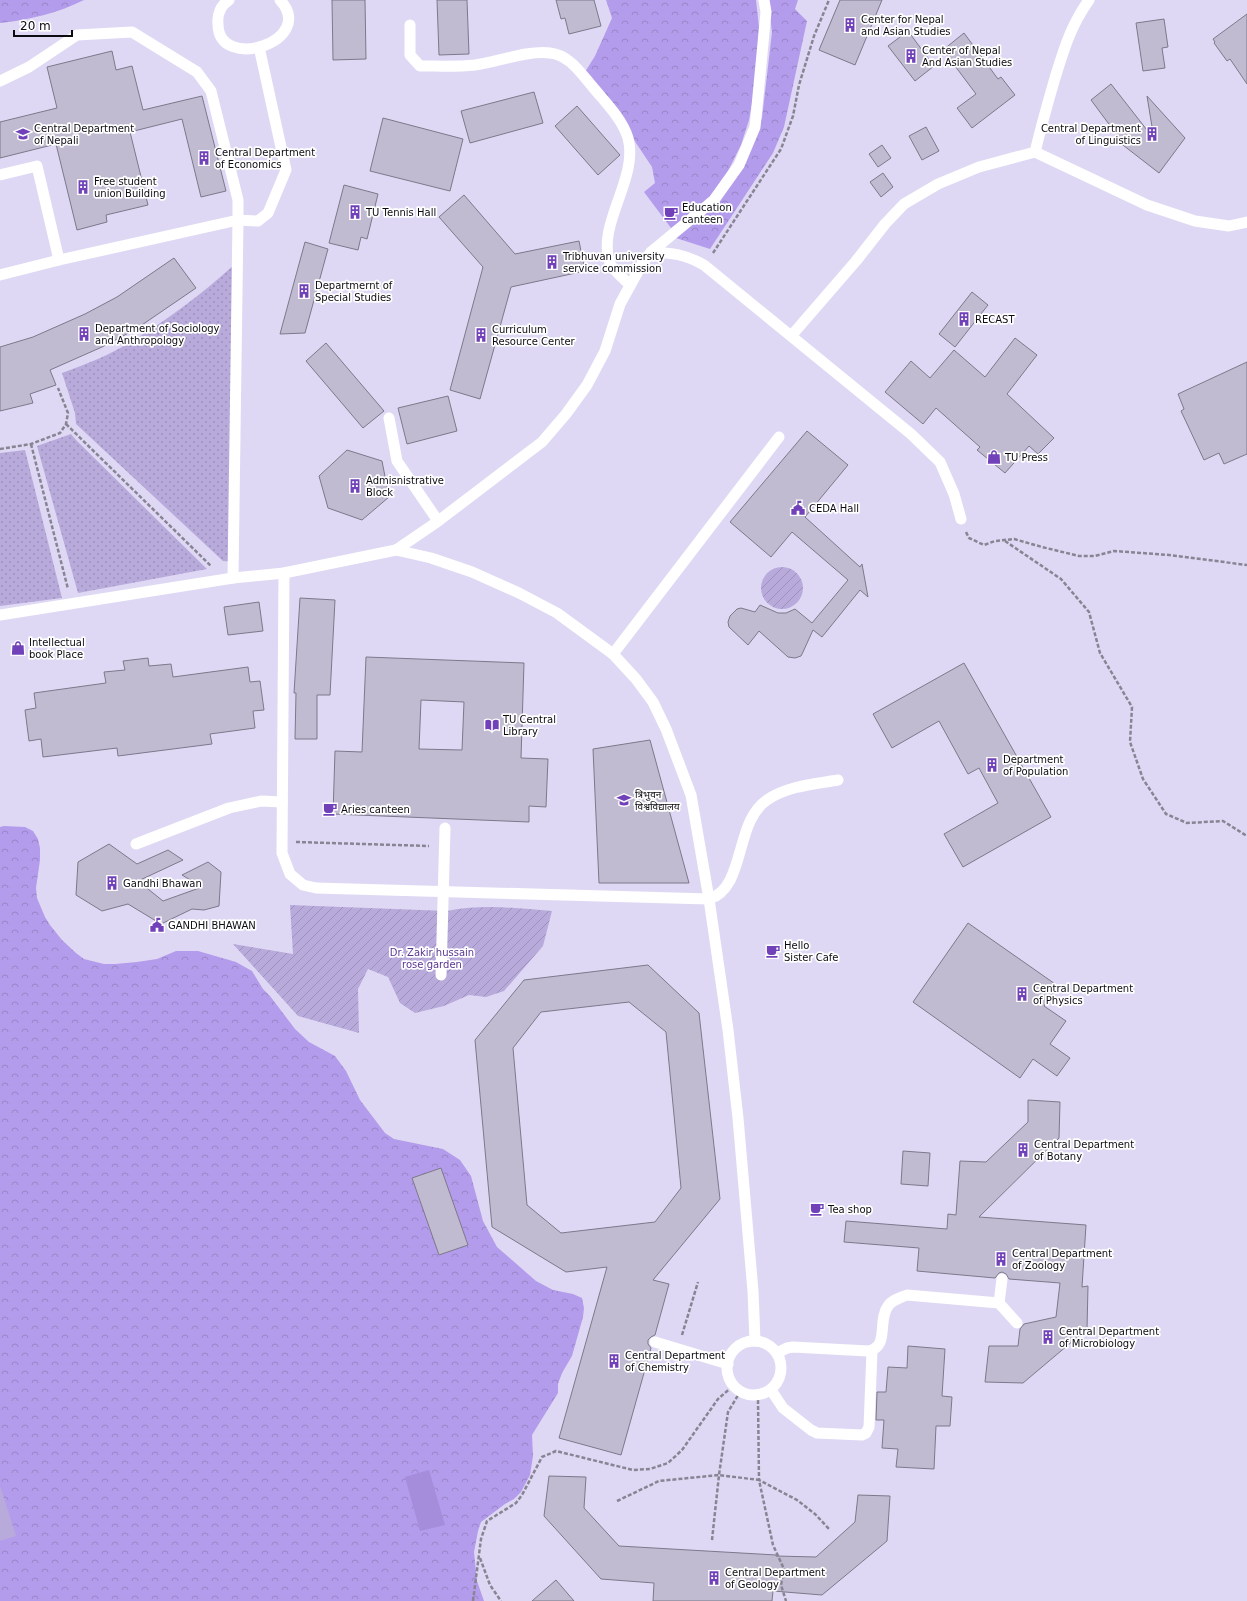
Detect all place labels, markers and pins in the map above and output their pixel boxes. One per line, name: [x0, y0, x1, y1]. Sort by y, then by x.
place label: Center for Nepal and Asian Studies: [861, 14, 951, 37]
building icon: Center for Nepal and Asian Studies: [842, 17, 858, 33]
place label: Center of Nepal And Asian Studies: [922, 45, 1012, 68]
building icon: Center of Nepal And Asian Studies: [903, 48, 919, 64]
place label: Central Department of Nepali: [34, 123, 134, 146]
place label: Central Department of Linguistics: [1041, 123, 1141, 146]
school or university icon: Central Department of Nepali: [15, 126, 31, 142]
building icon: Central Department of Linguistics: [1144, 126, 1160, 142]
place label: Central Department of Economics: [215, 147, 315, 170]
building icon: Central Department of Economics: [196, 150, 212, 166]
place label: Free student union Building: [94, 176, 166, 199]
building icon: Free student union Building: [75, 179, 91, 195]
place label: Education canteen: [682, 202, 732, 225]
building icon: TU Tennis Hall: [347, 204, 363, 220]
cafe icon: Education canteen: [663, 205, 679, 221]
place label: TU Tennis Hall: [365, 207, 436, 218]
place label: Tribhuvan university service commission: [562, 251, 665, 274]
building icon: Tribhuvan university service commission: [544, 254, 560, 270]
place label: Departmernt of Special Studies: [315, 280, 393, 303]
building icon: Departmernt of Special Studies: [296, 283, 312, 299]
building icon: RECAST: [956, 311, 972, 327]
place label: RECAST: [975, 314, 1015, 325]
place label: Department of Sociology and Anthropology: [95, 323, 220, 346]
place label: Curriculum Resource Center: [492, 324, 576, 347]
building icon: Department of Sociology and Anthropology: [76, 326, 92, 342]
building icon: Curriculum Resource Center: [473, 327, 489, 343]
shop icon: TU Press: [986, 449, 1002, 465]
place label: TU Press: [1004, 452, 1048, 463]
place label: Admisnistrative Block: [366, 475, 444, 498]
building icon: Admisnistrative Block: [347, 478, 363, 494]
public building icon: CEDA Hall: [790, 500, 806, 516]
place label: CEDA Hall: [809, 503, 859, 514]
place label: Intellectual book Place: [29, 637, 85, 660]
shop icon: Intellectual book Place: [10, 640, 26, 656]
place label: TU Central Library: [502, 714, 556, 737]
library icon: TU Central Library: [484, 717, 500, 733]
place label: Department of Population: [1003, 754, 1068, 777]
building icon: Department of Population: [984, 757, 1000, 773]
place label: त्रिभुवन विश्वविद्यालय: [635, 789, 680, 812]
school or university icon: त्रिभुवन विश्वविद्यालय: [616, 792, 632, 808]
cafe icon: Aries canteen: [322, 801, 338, 817]
place label: Aries canteen: [341, 804, 410, 815]
building icon: Gandhi Bhawan: [104, 875, 120, 891]
place label: Gandhi Bhawan: [123, 878, 202, 889]
public building icon: GANDHI BHAWAN: [149, 917, 165, 933]
place label: GANDHI BHAWAN: [168, 920, 256, 931]
place label: Hello Sister Cafe: [784, 940, 838, 963]
cafe icon: Hello Sister Cafe: [765, 943, 781, 959]
place label: Central Department of Physics: [1033, 983, 1133, 1006]
building icon: Central Department of Physics: [1014, 986, 1030, 1002]
place label: Central Department of Botany: [1034, 1139, 1134, 1162]
building icon: Central Department of Botany: [1015, 1142, 1031, 1158]
cafe icon: Tea shop: [809, 1201, 825, 1217]
place label: Tea shop: [827, 1204, 872, 1215]
place label: Central Department of Zoology: [1012, 1248, 1112, 1271]
building icon: Central Department of Zoology: [993, 1251, 1009, 1267]
place label: Central Department of Microbiology: [1059, 1326, 1159, 1349]
building icon: Central Department of Microbiology: [1040, 1329, 1056, 1345]
place label: Central Department of Chemistry: [625, 1350, 725, 1373]
building icon: Central Department of Chemistry: [606, 1353, 622, 1369]
place label: Central Department of Geology: [725, 1567, 825, 1590]
building icon: Central Department of Geology: [706, 1570, 722, 1586]

